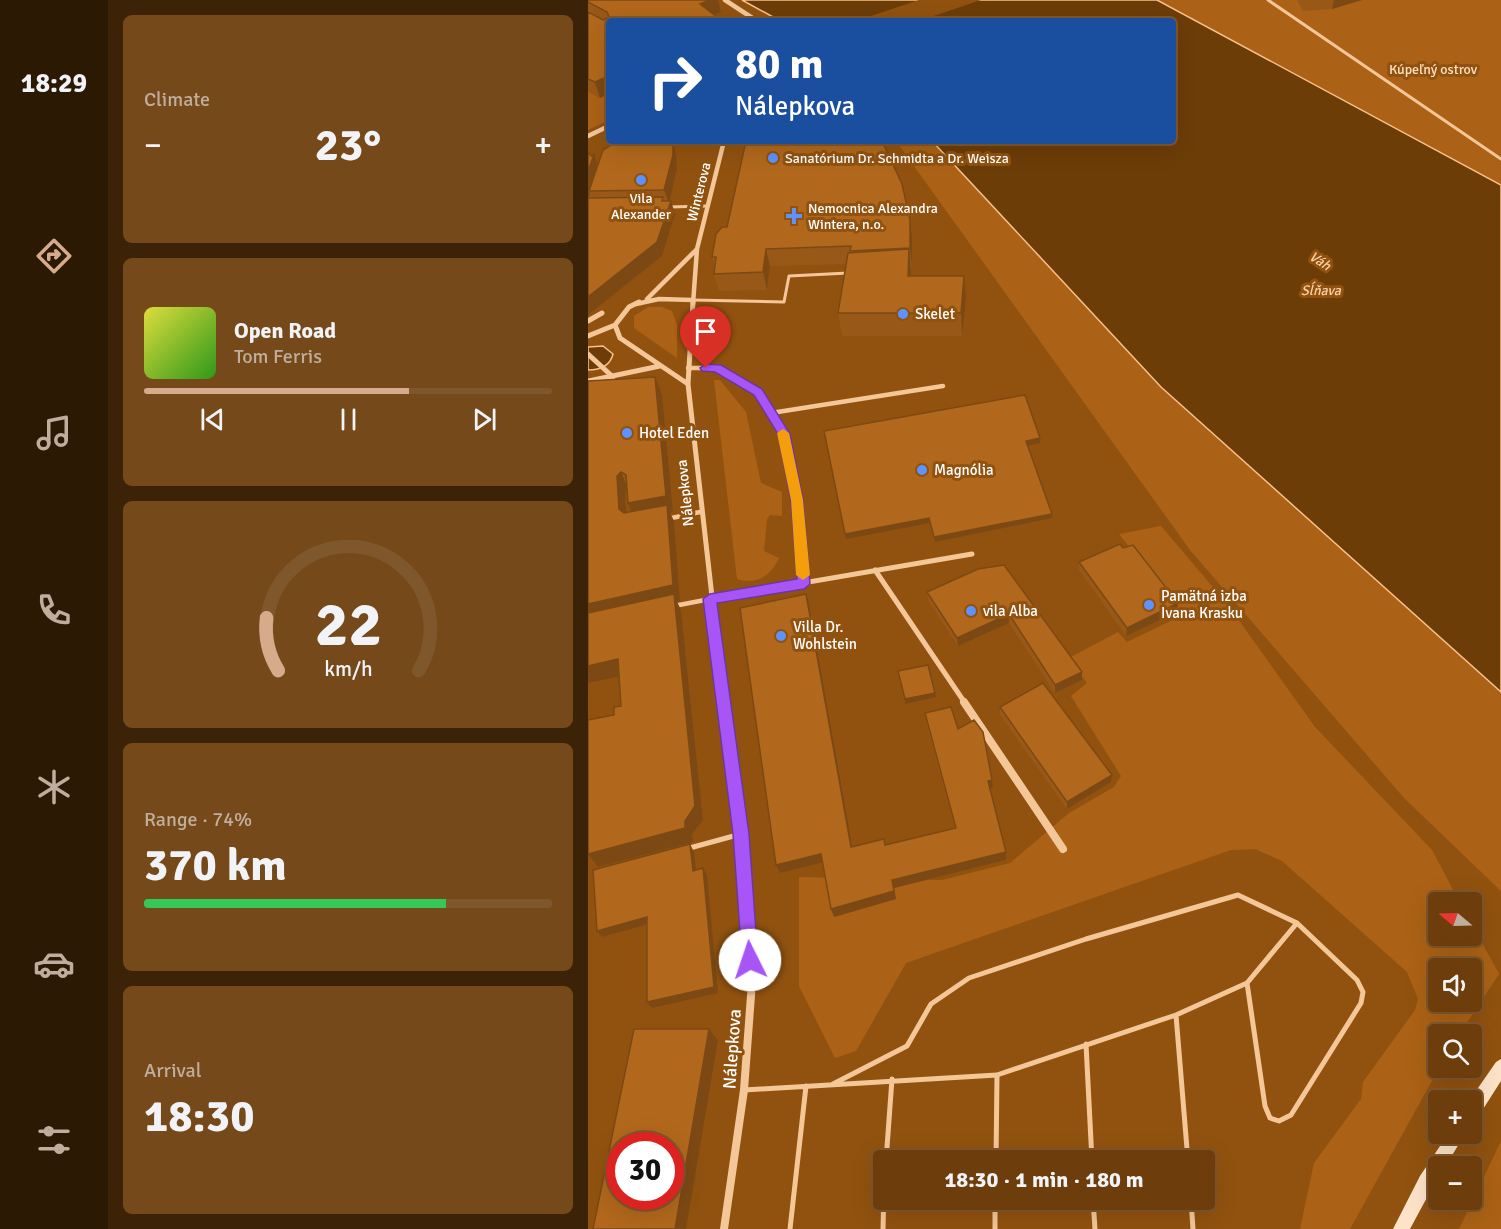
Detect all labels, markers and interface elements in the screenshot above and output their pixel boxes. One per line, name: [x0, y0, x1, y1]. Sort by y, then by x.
text: 80 m: [735, 39, 824, 90]
icon: right: [636, 42, 714, 120]
park label: Kúpeľný ostrov: [1389, 61, 1478, 78]
text: 18:29: [21, 67, 87, 100]
text: Climate: [144, 87, 210, 112]
text: Nálepkova: [735, 90, 855, 123]
text: 23°: [315, 118, 381, 173]
text: −: [144, 125, 162, 166]
text: +: [534, 125, 552, 166]
place label: Sanatórium Dr. Schmidta a Dr. Weisza: [785, 150, 1009, 167]
marker: Sanatórium Dr. Schmidta a Dr. Weisza: [766, 151, 780, 165]
street label: Winterova: [683, 161, 715, 223]
marker: Vila Alexander: [634, 173, 648, 187]
place label: Vila Alexander: [611, 190, 672, 223]
place label: Nemocnica Alexandra Wintera, n.o.: [808, 200, 938, 233]
marker: Nemocnica Alexandra Wintera, n.o.: [785, 207, 803, 225]
icon: directions: [33, 235, 75, 277]
water label: Váh: [1306, 248, 1334, 274]
water label: Sĺňava: [1301, 281, 1342, 299]
place label: Skelet: [915, 305, 955, 323]
pin: [680, 306, 731, 368]
marker: Skelet: [896, 307, 910, 321]
icon: arrive: [689, 315, 722, 348]
text: Open Road: [234, 317, 336, 344]
text: Tom Ferris: [234, 344, 322, 369]
icon: previous: [196, 403, 229, 436]
icon: pause: [332, 403, 365, 436]
icon: next: [468, 403, 501, 436]
icon: music: [33, 412, 75, 454]
place label: Hotel Eden: [639, 424, 709, 442]
marker: Hotel Eden: [620, 426, 634, 440]
street label: Nálepkova: [673, 459, 697, 527]
place label: Magnólia: [934, 461, 994, 479]
marker: Magnólia: [915, 463, 929, 477]
text: 22: [314, 587, 382, 664]
place label: Pamätná izba Ivana Krasku: [1161, 587, 1247, 622]
icon: phone: [33, 589, 75, 631]
marker: Pamätná izba Ivana Krasku: [1142, 598, 1156, 612]
place label: vila Alba: [983, 602, 1038, 620]
marker: vila Alba: [964, 604, 978, 618]
place label: Villa Dr. Wohlstein: [793, 618, 857, 653]
marker: Villa Dr. Wohlstein: [774, 629, 788, 643]
text: km/h: [324, 657, 372, 683]
icon: climate: [33, 766, 75, 808]
text: Range · 74%: [144, 807, 252, 832]
text: 370 km: [144, 838, 287, 893]
north arrow: [1428, 892, 1482, 946]
map controls: [1428, 892, 1482, 1210]
position arrow: [718, 928, 782, 992]
icon: car: [33, 943, 75, 985]
button: sound: [1428, 958, 1482, 1012]
street label: Nálepkova: [718, 1008, 746, 1090]
button: search: [1428, 1024, 1482, 1078]
text: Arrival: [144, 1058, 202, 1083]
text: 18:30: [144, 1089, 254, 1144]
button: +: [1428, 1090, 1482, 1144]
icon: filters: [33, 1119, 75, 1161]
speed limit sign: 30: [606, 1132, 684, 1210]
button: −: [1428, 1156, 1482, 1210]
text: 18:30 · 1 min · 180 m: [944, 1166, 1144, 1193]

